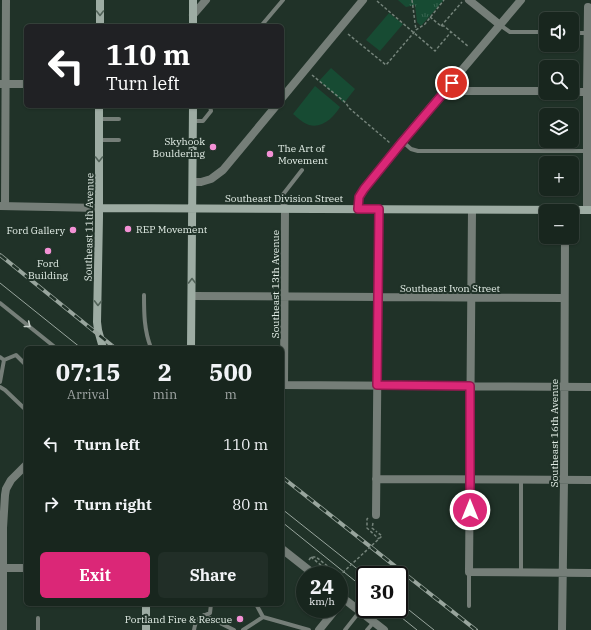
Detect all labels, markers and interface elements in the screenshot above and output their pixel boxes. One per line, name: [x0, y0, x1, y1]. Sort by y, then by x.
one-way arrow: [96, 10, 104, 16]
map controls: [539, 12, 579, 244]
button: sound: [539, 12, 579, 52]
text: 110 m: [106, 36, 190, 73]
icon: left: [40, 40, 92, 92]
button: search: [539, 60, 579, 100]
pin: [435, 66, 469, 100]
text: Turn left: [106, 72, 180, 95]
icon: arrive: [441, 72, 463, 94]
button: layers: [539, 108, 579, 148]
place label: Skyhook Bouldering: [153, 135, 206, 160]
marker: Skyhook Bouldering: [208, 142, 218, 152]
place label: The Art of Movement: [278, 142, 328, 167]
marker: The Art of Movement: [265, 149, 275, 159]
one-way arrow: [95, 156, 103, 162]
button: +: [539, 156, 579, 196]
street label: Southeast 11th Avenue: [82, 173, 96, 281]
street label: Southeast Division Street: [225, 192, 344, 205]
button: −: [539, 204, 579, 244]
place label: REP Movement: [136, 223, 208, 236]
place label: Ford Gallery: [6, 224, 66, 237]
marker: REP Movement: [123, 224, 133, 234]
marker: Ford Gallery: [68, 225, 78, 235]
street label: Southeast 13th Avenue: [269, 230, 282, 338]
marker: Ford Building: [43, 246, 53, 256]
place label: Ford Building: [28, 257, 69, 282]
one-way arrow: [188, 278, 196, 284]
street label: Southeast Ivon Street: [400, 282, 501, 295]
one-way arrow: [93, 300, 102, 306]
one-way arrow: [24, 320, 31, 327]
text: 07:15: [56, 356, 121, 388]
text: 2: [158, 356, 172, 388]
text: 500: [209, 356, 252, 388]
street label: Southeast 16th Avenue: [548, 379, 561, 487]
text: Arrival: [67, 386, 109, 403]
text: min: [152, 386, 177, 403]
text: m: [224, 386, 237, 403]
icon: left: [40, 433, 62, 455]
text: Turn left: [74, 435, 140, 454]
text: 110 m: [223, 435, 268, 454]
position arrow: [449, 489, 491, 531]
icon: right: [40, 493, 62, 515]
text: Turn right: [74, 495, 152, 514]
text: 80 m: [232, 495, 268, 514]
button: Exit: [40, 552, 150, 598]
button: Share: [158, 552, 268, 598]
speed limit sign: 30: [356, 566, 408, 618]
text: 24: [310, 573, 334, 600]
text: km/h: [309, 595, 335, 608]
place label: Portland Fire & Rescue: [125, 613, 232, 626]
marker: Portland Fire & Rescue: [235, 614, 245, 624]

